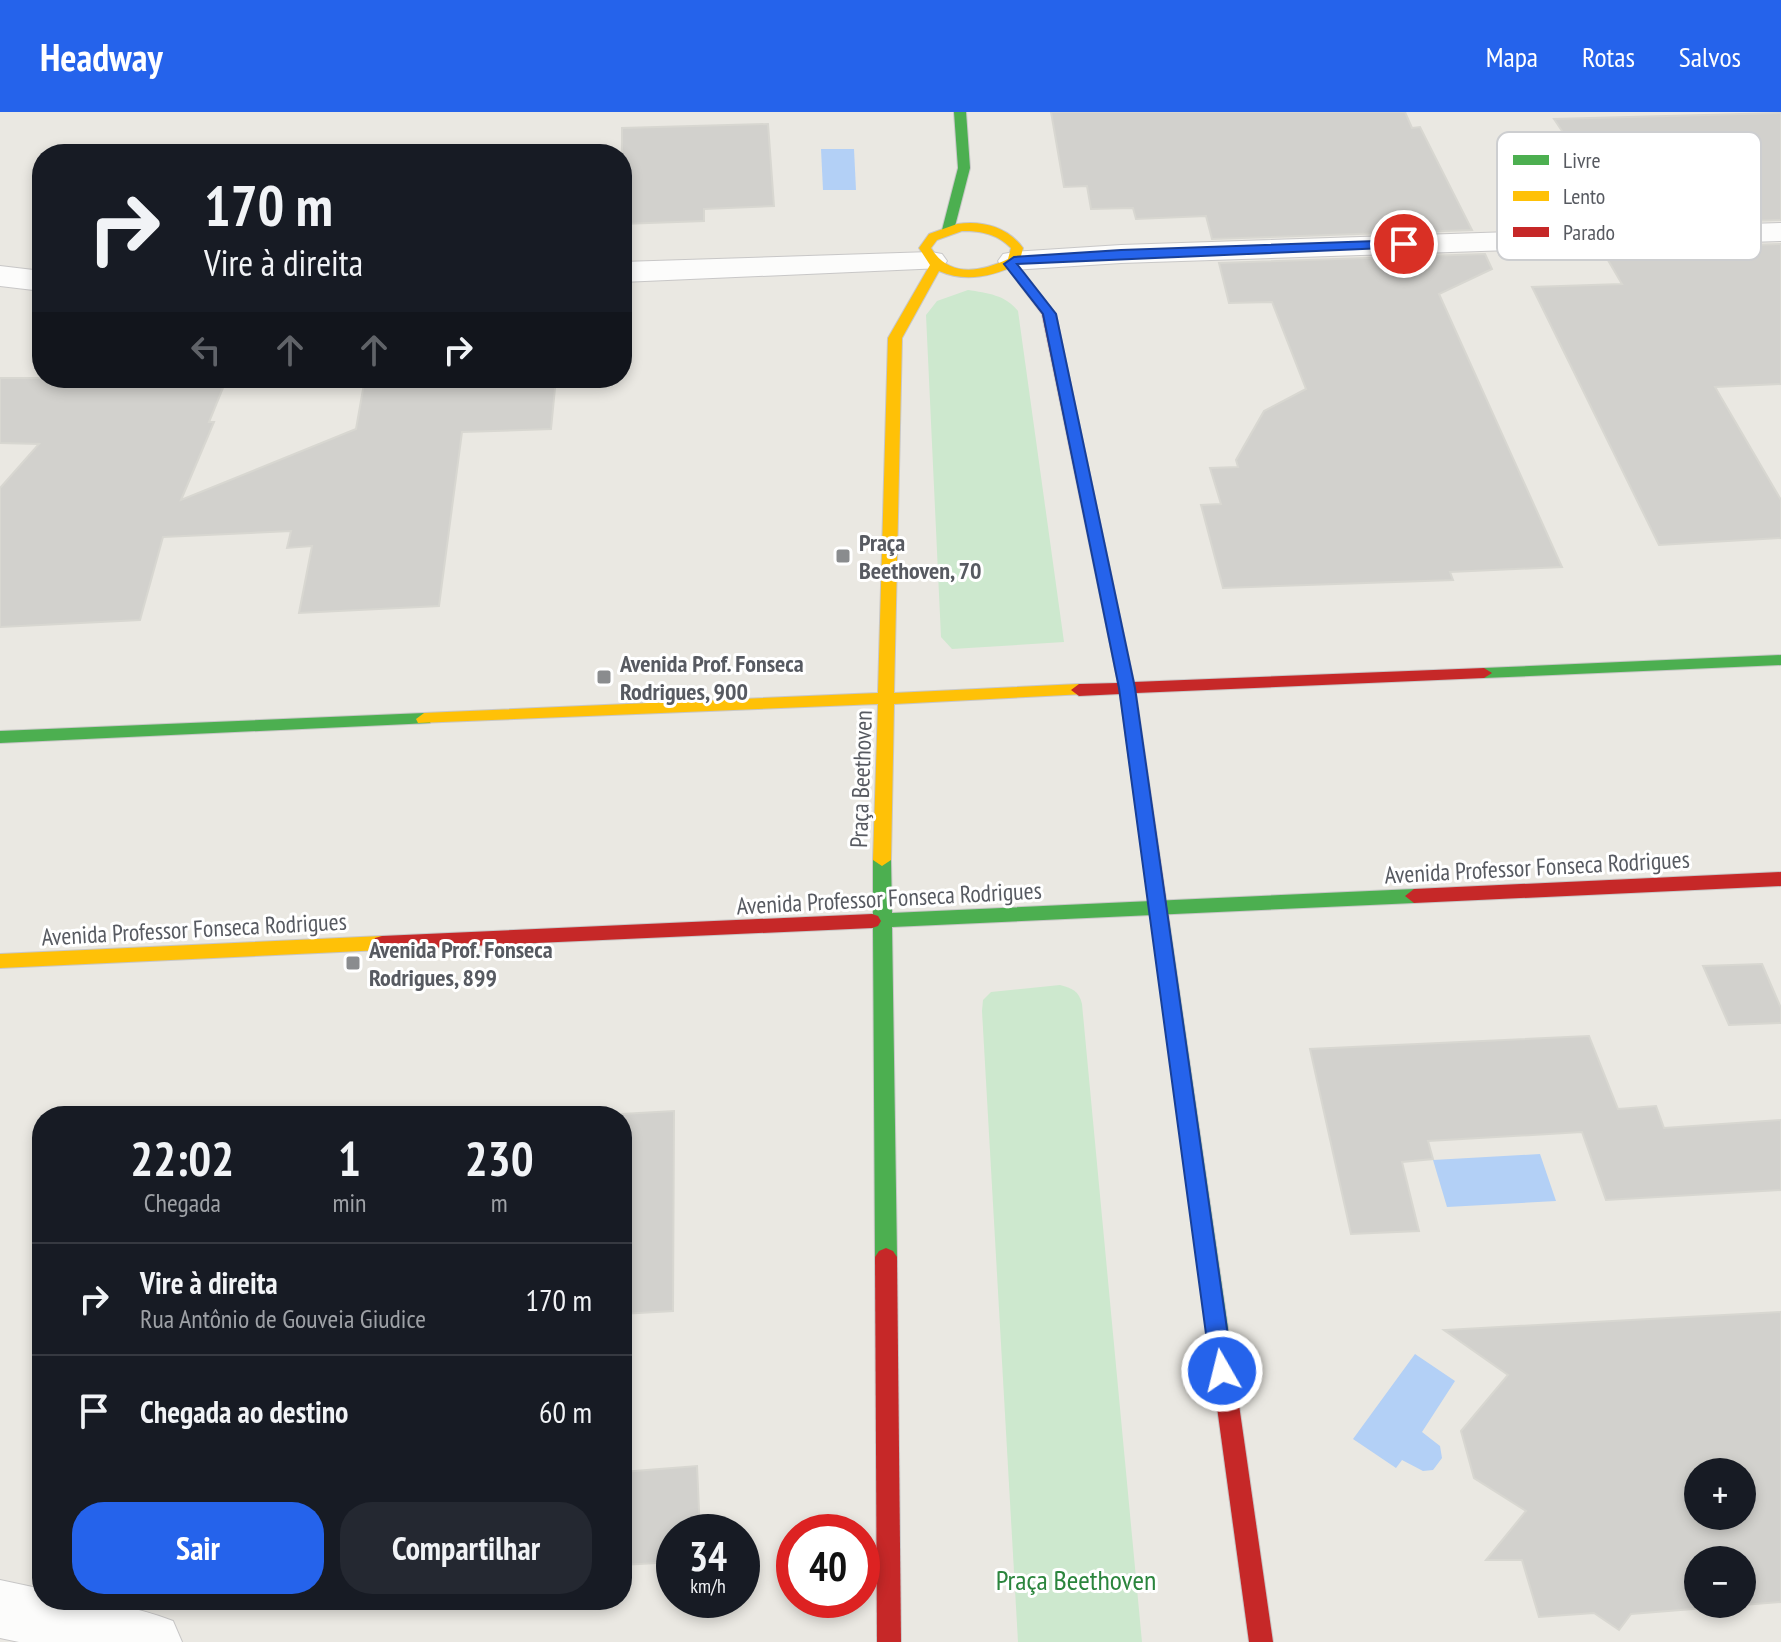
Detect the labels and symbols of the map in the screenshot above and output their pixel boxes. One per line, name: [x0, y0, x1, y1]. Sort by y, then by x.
legend: [1497, 132, 1761, 260]
text: Livre: [1563, 146, 1601, 174]
text: Lento: [1563, 182, 1605, 210]
pin: [1370, 210, 1438, 278]
text: Parado: [1563, 218, 1615, 246]
place label: Praça Beethoven, 70: [859, 527, 982, 586]
marker: Praça Beethoven, 70: [834, 547, 852, 565]
place label: Avenida Prof. Fonseca Rodrigues, 900: [619, 648, 804, 707]
marker: Avenida Prof. Fonseca Rodrigues, 900: [595, 668, 613, 686]
street label: Praça Beethoven: [843, 710, 879, 848]
street label: Avenida Professor Fonseca Rodrigues: [1384, 844, 1690, 890]
street label: Avenida Professor Fonseca Rodrigues: [736, 875, 1042, 921]
street label: Avenida Professor Fonseca Rodrigues: [41, 906, 347, 952]
place label: Avenida Prof. Fonseca Rodrigues, 899: [368, 934, 553, 993]
marker: Avenida Prof. Fonseca Rodrigues, 899: [344, 954, 362, 972]
position arrow: [1180, 1329, 1264, 1413]
speed limit sign: 40: [776, 1514, 880, 1618]
park label: Praça Beethoven: [996, 1561, 1156, 1598]

